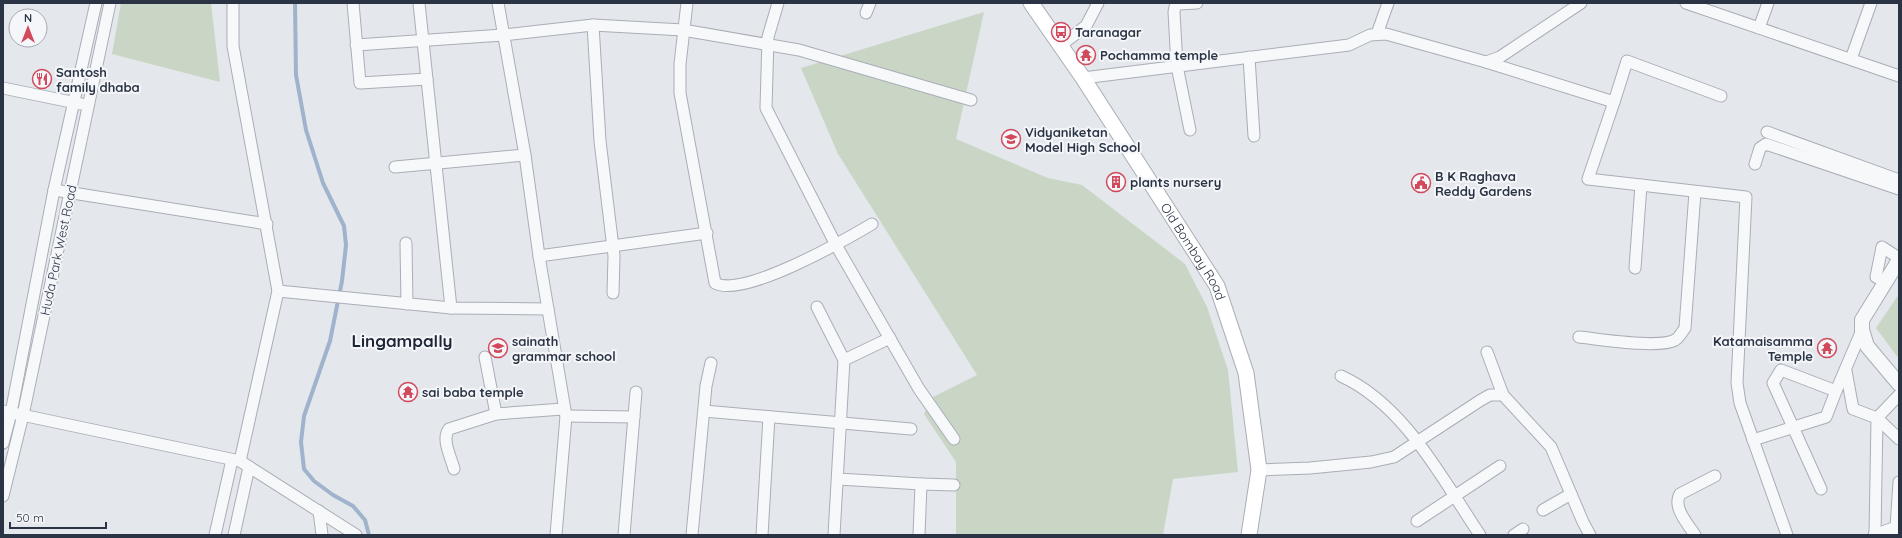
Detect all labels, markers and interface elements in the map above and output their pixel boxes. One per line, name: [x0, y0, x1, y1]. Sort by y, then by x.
north arrow: [8, 8, 48, 48]
text: N: [24, 11, 32, 25]
bus stop icon: Taranagar: [1050, 21, 1072, 43]
place label: Taranagar: [1075, 24, 1142, 40]
temple icon: Pochamma temple: [1075, 44, 1097, 66]
place label: Pochamma temple: [1100, 47, 1219, 63]
place label: Santosh family dhaba: [56, 64, 140, 95]
restaurant icon: Santosh family dhaba: [31, 68, 53, 90]
place label: Vidyaniketan Model High School: [1025, 124, 1141, 155]
school or university icon: Vidyaniketan Model High School: [1000, 128, 1022, 150]
place label: B K Raghava Reddy Gardens: [1435, 168, 1532, 199]
building icon: plants nursery: [1105, 171, 1127, 193]
public building icon: B K Raghava Reddy Gardens: [1410, 172, 1432, 194]
place label: plants nursery: [1130, 174, 1221, 190]
street label: Huda Park West Road: [36, 183, 80, 317]
street label: Old Bombay Road: [1158, 200, 1229, 302]
district label: Lingampally: [351, 330, 453, 351]
place label: sainath grammar school: [512, 333, 616, 364]
place label: Katamaisamma Temple: [1713, 333, 1813, 364]
school or university icon: sainath grammar school: [487, 337, 509, 359]
temple icon: Katamaisamma Temple: [1816, 337, 1838, 359]
temple icon: sai baba temple: [397, 381, 419, 403]
place label: sai baba temple: [422, 384, 524, 400]
scale bar: [10, 504, 106, 530]
text: 50 m: [16, 510, 44, 525]

